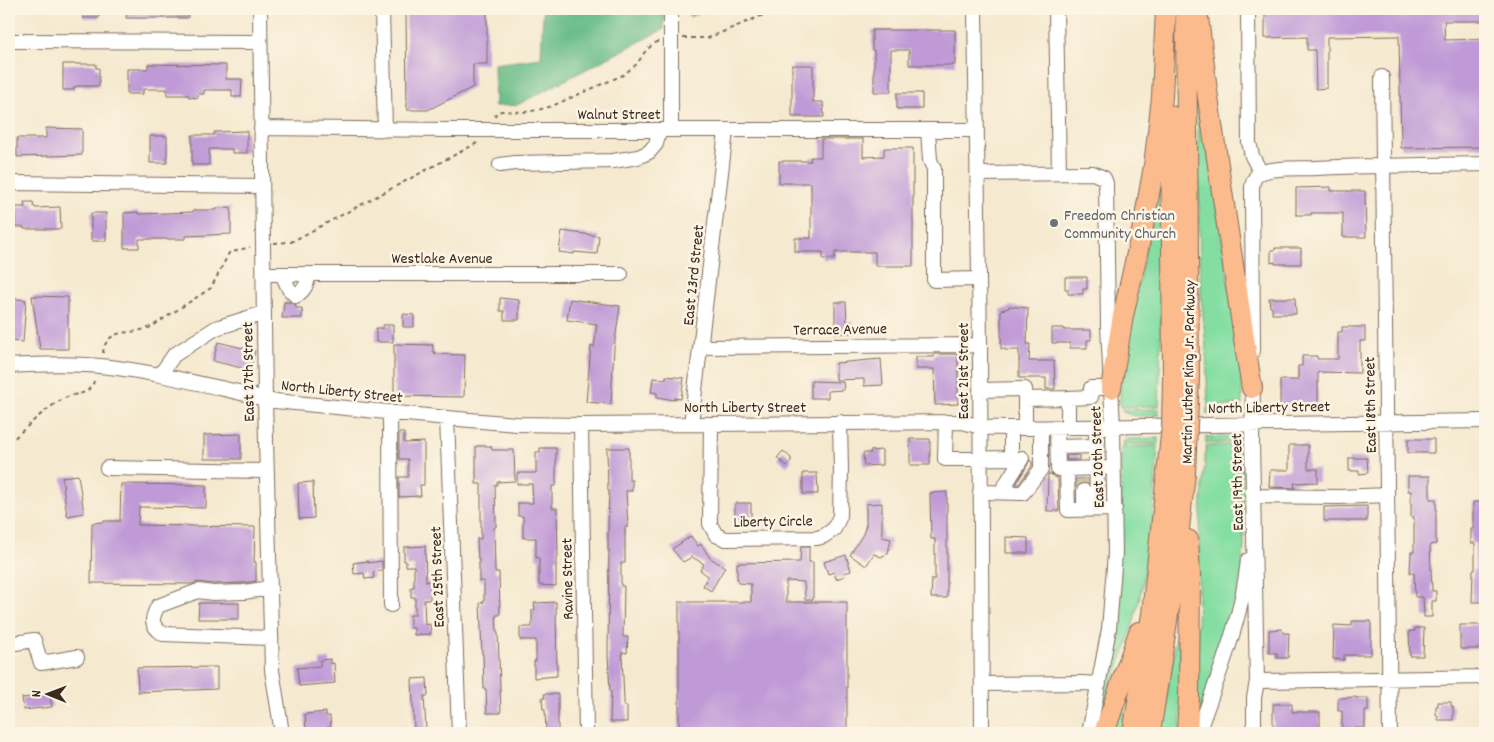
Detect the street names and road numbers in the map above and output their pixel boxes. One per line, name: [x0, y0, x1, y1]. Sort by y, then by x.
street label: Walnut Street: [577, 104, 661, 127]
street label: East 23rd Street: [678, 224, 711, 327]
street label: Westlake Avenue: [391, 248, 493, 271]
street label: Martin Luther King Jr. Parkway: [1176, 279, 1203, 464]
street label: Terrace Avenue: [793, 318, 887, 343]
street label: East 27th Street: [237, 322, 262, 422]
street label: East 21st Street: [953, 323, 976, 419]
street label: East 18th Street: [1359, 356, 1384, 454]
street label: North Liberty Street: [280, 375, 404, 410]
street label: North Liberty Street: [1208, 396, 1330, 421]
street label: North Liberty Street: [684, 397, 806, 420]
street label: East 20th Street: [1085, 405, 1112, 509]
street label: East 19th Street: [1226, 433, 1251, 531]
street label: Liberty Circle: [733, 510, 813, 535]
street label: East 25th Street: [425, 526, 452, 628]
street label: Ravine Street: [556, 538, 581, 620]

